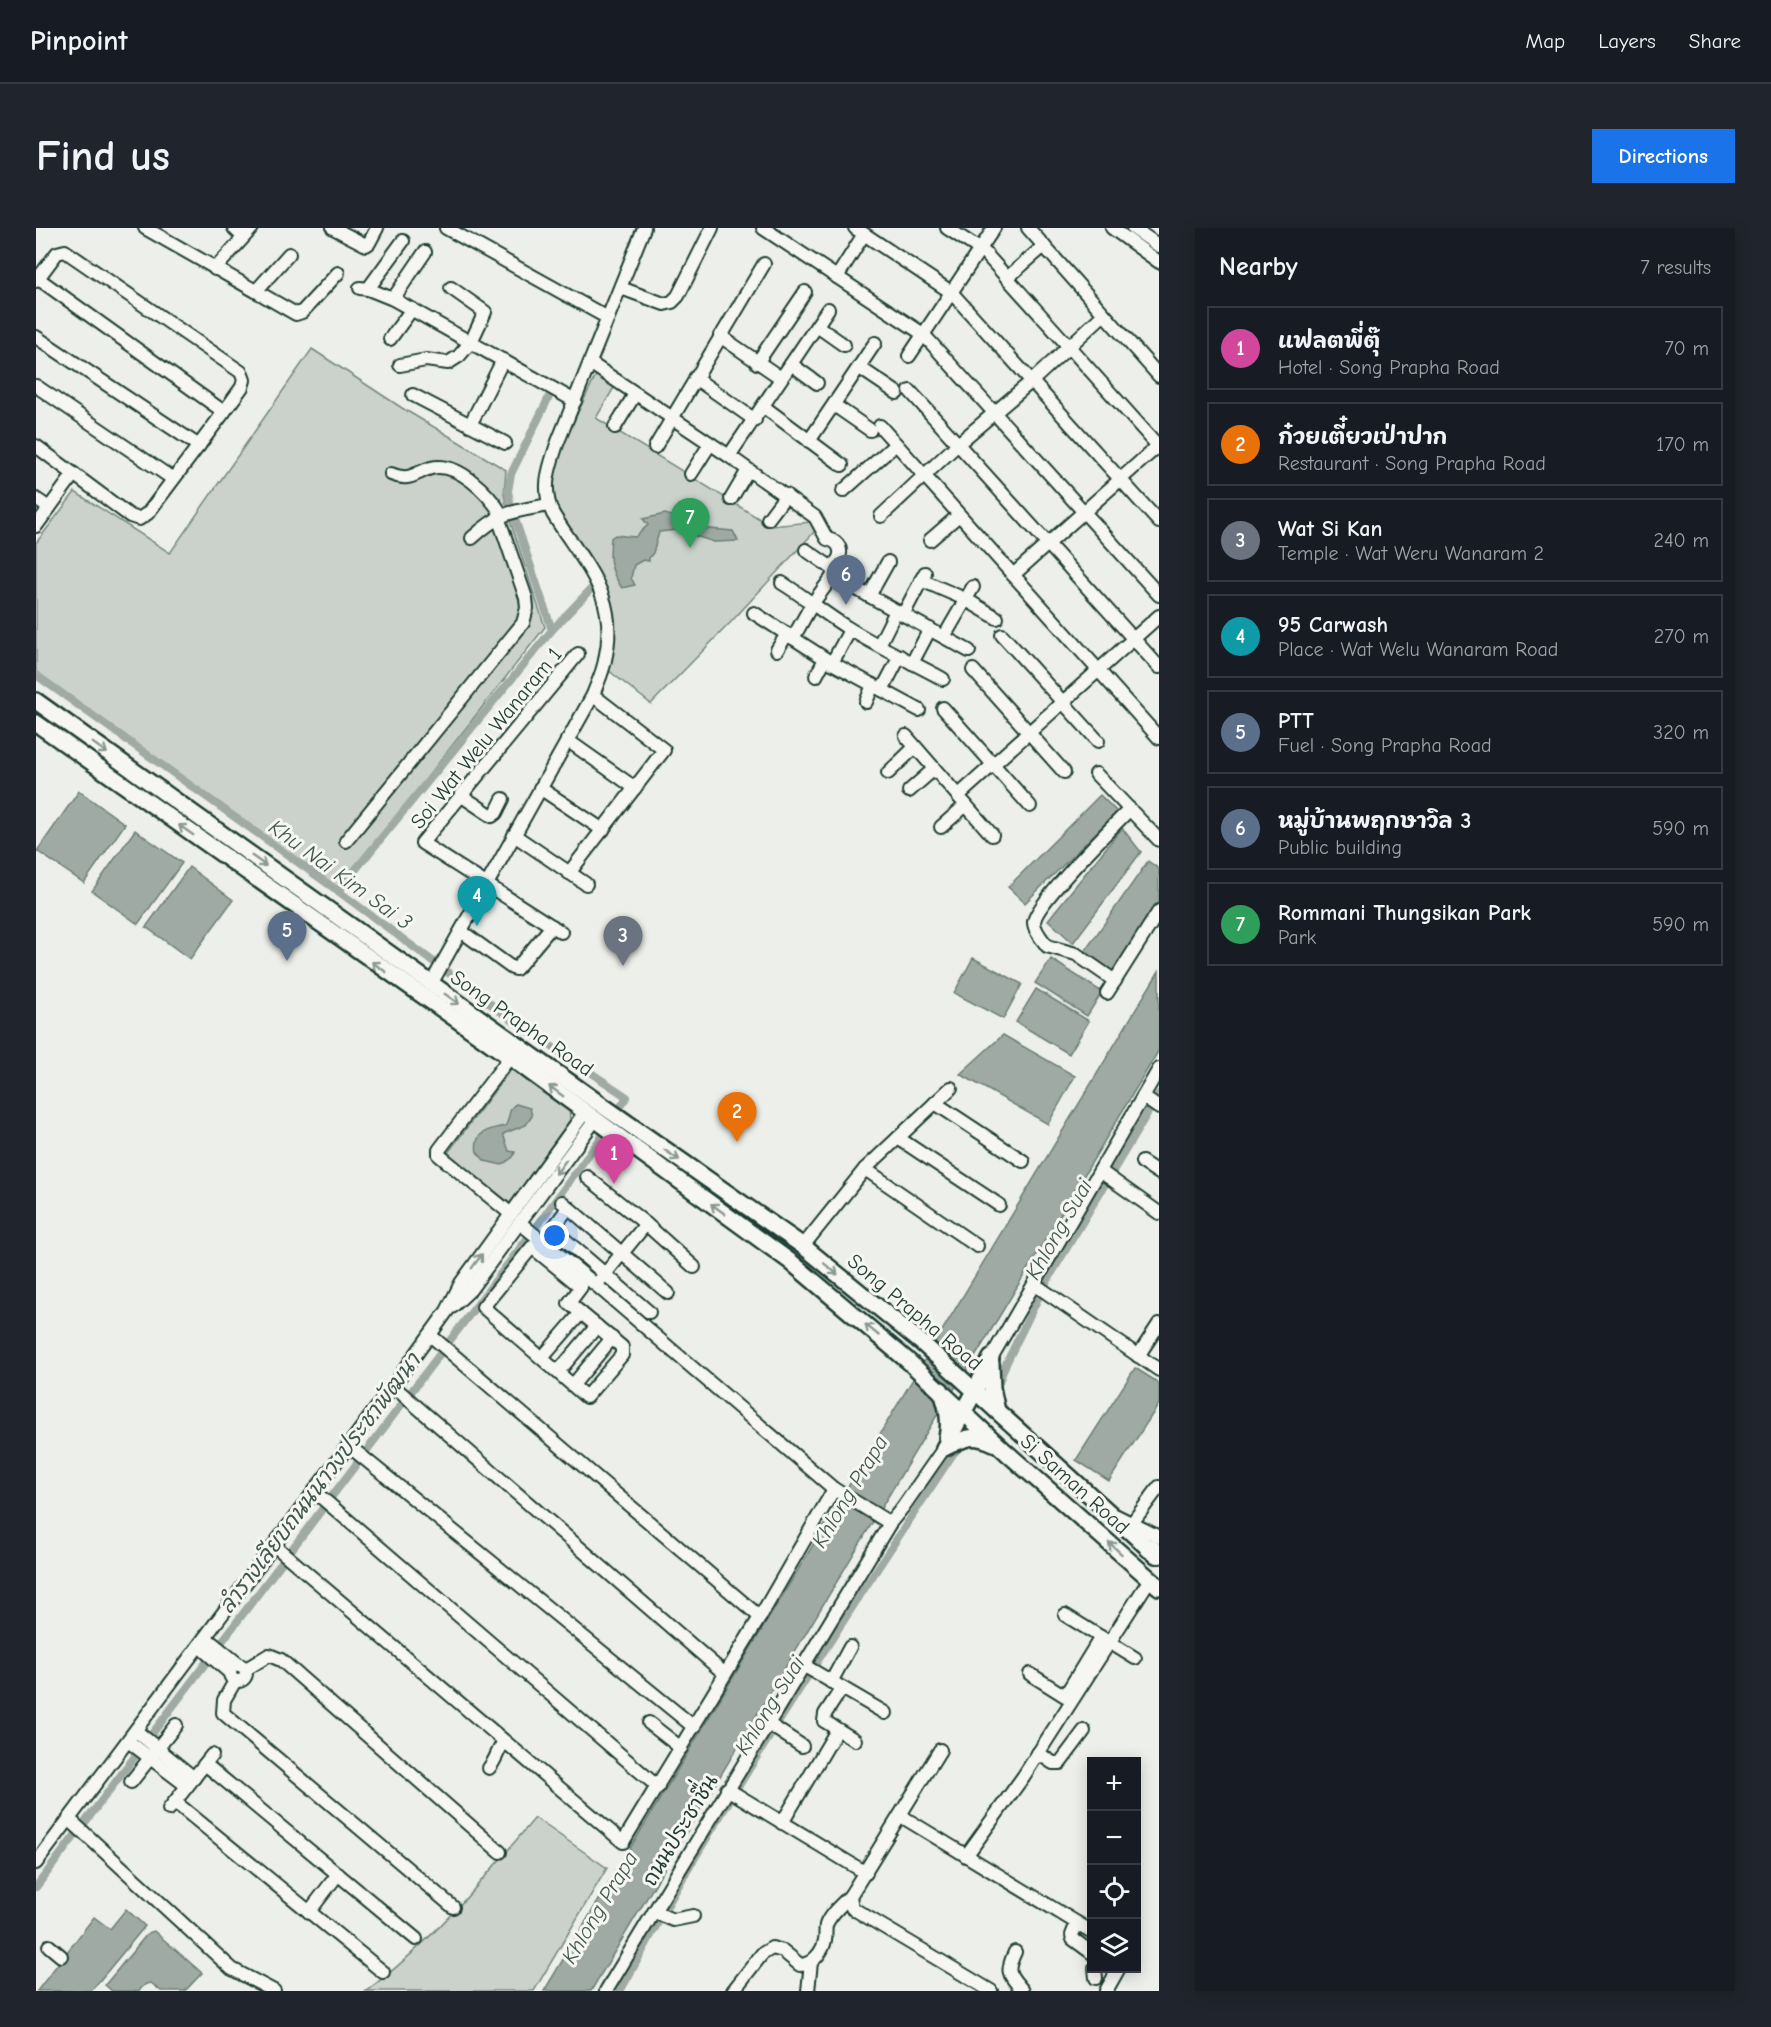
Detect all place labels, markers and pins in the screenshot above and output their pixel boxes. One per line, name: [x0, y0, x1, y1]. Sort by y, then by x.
pin: 7: [670, 498, 710, 548]
pin: 6: [826, 556, 866, 605]
pin: 4: [458, 876, 496, 926]
pin: 5: [268, 912, 306, 961]
pin: 3: [604, 916, 642, 966]
pin: 2: [718, 1092, 756, 1142]
pin: 1: [594, 1134, 634, 1184]

